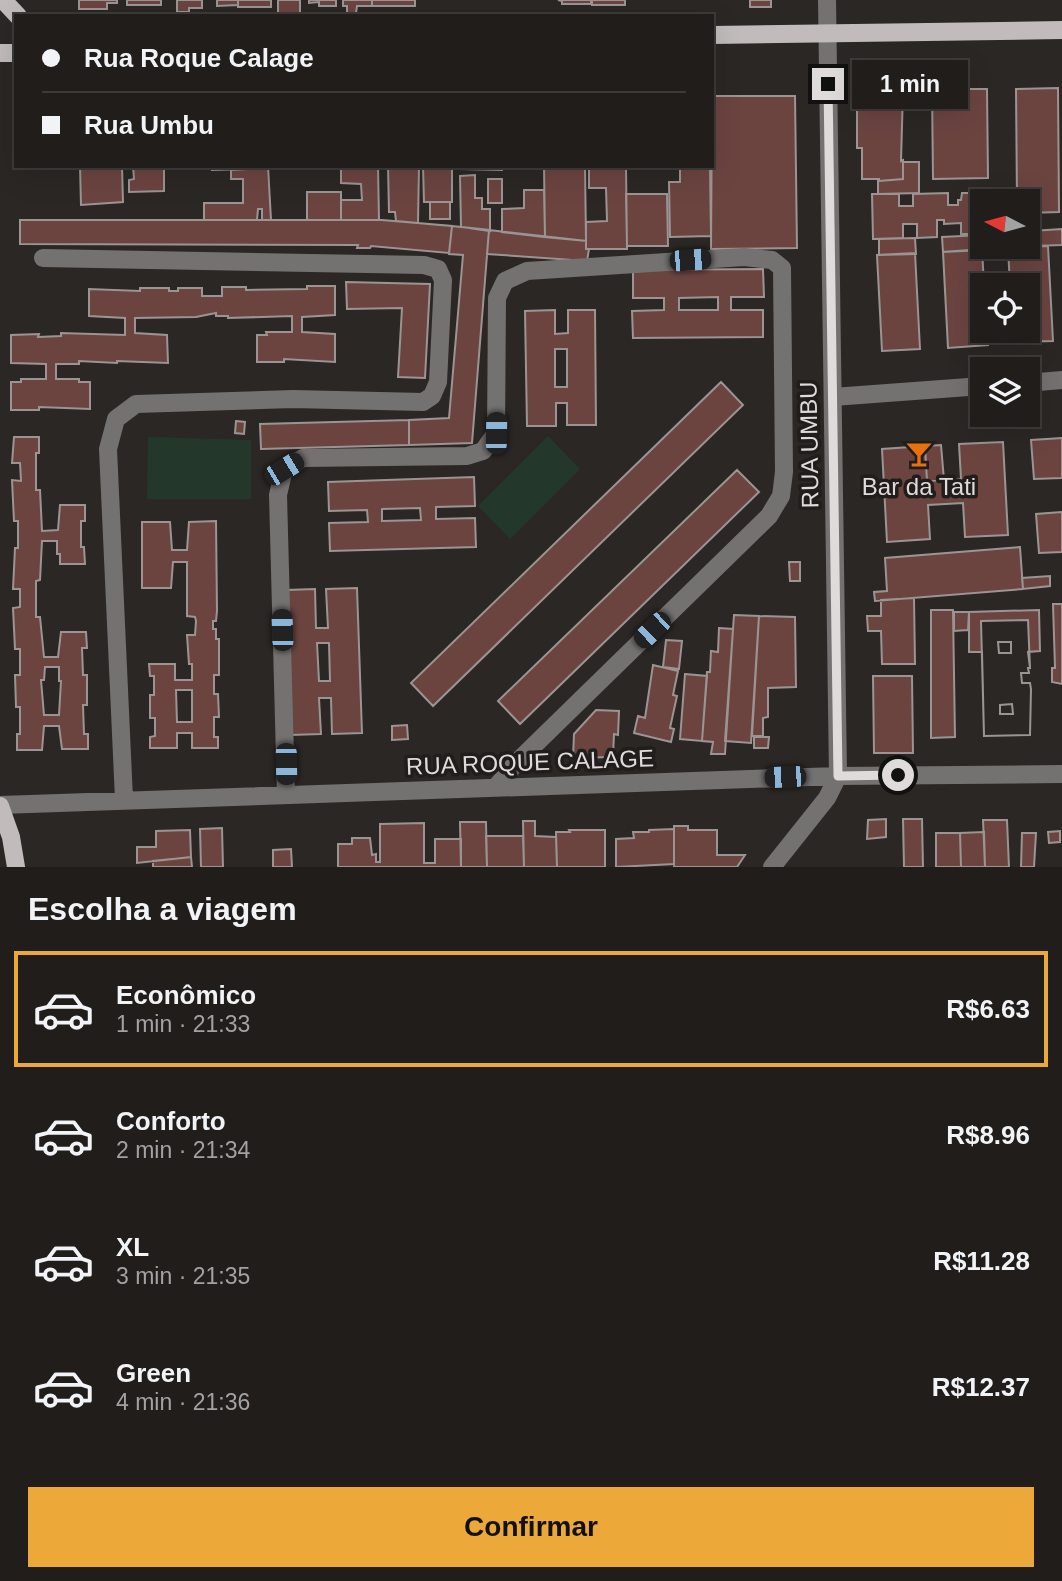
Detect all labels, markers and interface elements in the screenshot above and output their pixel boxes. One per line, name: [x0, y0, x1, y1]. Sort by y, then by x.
text: Rua Roque Calage: [84, 43, 314, 73]
callout: 1 min: [852, 60, 968, 108]
route end: [812, 68, 844, 100]
text: 1 min: [880, 71, 940, 97]
text: Rua Umbu: [84, 110, 214, 140]
north arrow: [970, 189, 1040, 259]
map controls: [970, 189, 1040, 427]
car: [669, 248, 712, 272]
button: locate: [970, 273, 1040, 343]
button: layers: [970, 357, 1040, 427]
street label: RUA UMBU: [794, 381, 824, 509]
car: [486, 412, 507, 454]
bar icon: Bar da Tati: [904, 439, 934, 469]
car: [261, 449, 308, 489]
place label: Bar da Tati: [862, 473, 976, 500]
car: [630, 608, 675, 652]
car: [271, 609, 294, 651]
car: [276, 743, 297, 785]
street label: RUA ROQUE CALAGE: [406, 744, 654, 780]
route start: [882, 759, 914, 791]
car: [764, 766, 807, 788]
text: Escolha a viagem: [28, 891, 297, 927]
icon: car: [32, 978, 95, 1041]
text: Econômico: [116, 980, 256, 1010]
text: R$6.63: [946, 994, 1030, 1024]
text: 1 min · 21:33: [116, 1011, 250, 1037]
icon: car: [32, 1104, 95, 1167]
text: Conforto: [116, 1106, 226, 1136]
text: R$8.96: [946, 1120, 1030, 1150]
text: 2 min · 21:34: [116, 1137, 250, 1163]
icon: car: [32, 1230, 95, 1293]
text: XL: [116, 1232, 149, 1262]
text: R$11.28: [933, 1246, 1030, 1276]
text: 3 min · 21:35: [116, 1263, 250, 1289]
icon: car: [32, 1356, 95, 1419]
text: Green: [116, 1358, 191, 1388]
text: R$12.37: [932, 1372, 1030, 1402]
text: 4 min · 21:36: [116, 1389, 250, 1415]
button: Confirmar: [28, 1487, 1034, 1567]

